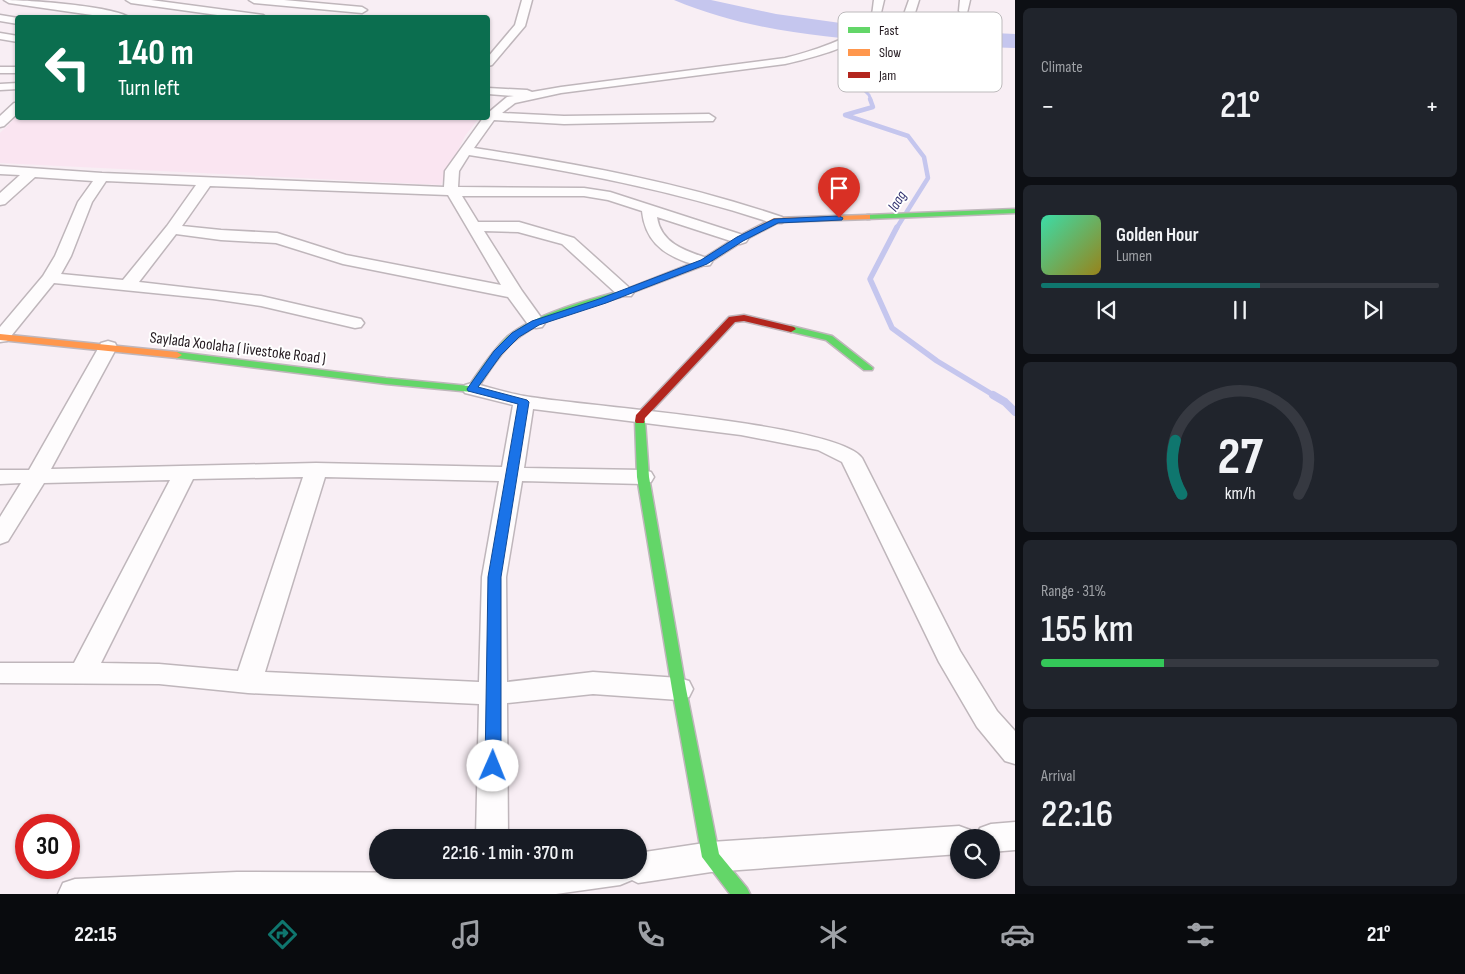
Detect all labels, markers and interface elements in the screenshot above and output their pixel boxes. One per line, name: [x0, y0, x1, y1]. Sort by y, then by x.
legend: [838, 12, 1002, 92]
text: Fast: [879, 22, 899, 39]
text: 140 m: [118, 32, 194, 75]
icon: left: [35, 35, 100, 100]
text: Slow: [879, 44, 901, 61]
text: Climate: [1041, 58, 1083, 77]
text: Jam: [878, 67, 896, 84]
text: Turn left: [118, 75, 180, 102]
text: 21°: [1220, 83, 1260, 128]
text: −: [1041, 90, 1055, 123]
text: +: [1425, 90, 1439, 123]
pin: [818, 167, 860, 218]
icon: arrive: [825, 174, 853, 202]
water label: laag: [884, 187, 911, 215]
text: Golden Hour: [1116, 224, 1199, 247]
text: Lumen: [1116, 247, 1152, 266]
icon: previous: [1093, 296, 1121, 324]
icon: pause: [1226, 296, 1254, 324]
icon: next: [1359, 296, 1387, 324]
street label: Saylada Xoolaha ( livestoke Road ): [149, 328, 327, 369]
text: 27: [1217, 426, 1263, 489]
text: km/h: [1225, 483, 1255, 504]
text: Range · 31%: [1041, 582, 1106, 601]
text: 155 km: [1041, 607, 1134, 652]
position arrow: [466, 739, 518, 791]
text: Arrival: [1041, 767, 1075, 786]
text: 22:16: [1041, 792, 1113, 837]
speed limit sign: 30: [15, 814, 80, 879]
map controls: [950, 829, 1000, 879]
button: search: [950, 829, 1000, 879]
text: 22:16 · 1 min · 370 m: [442, 842, 574, 865]
icon: directions: [265, 917, 300, 952]
icon: music: [449, 917, 484, 952]
icon: phone: [633, 917, 668, 952]
icon: climate: [816, 917, 851, 952]
icon: car: [1000, 917, 1035, 952]
icon: filters: [1183, 917, 1218, 952]
text: 22:15: [74, 921, 117, 948]
text: 21°: [1367, 921, 1391, 948]

